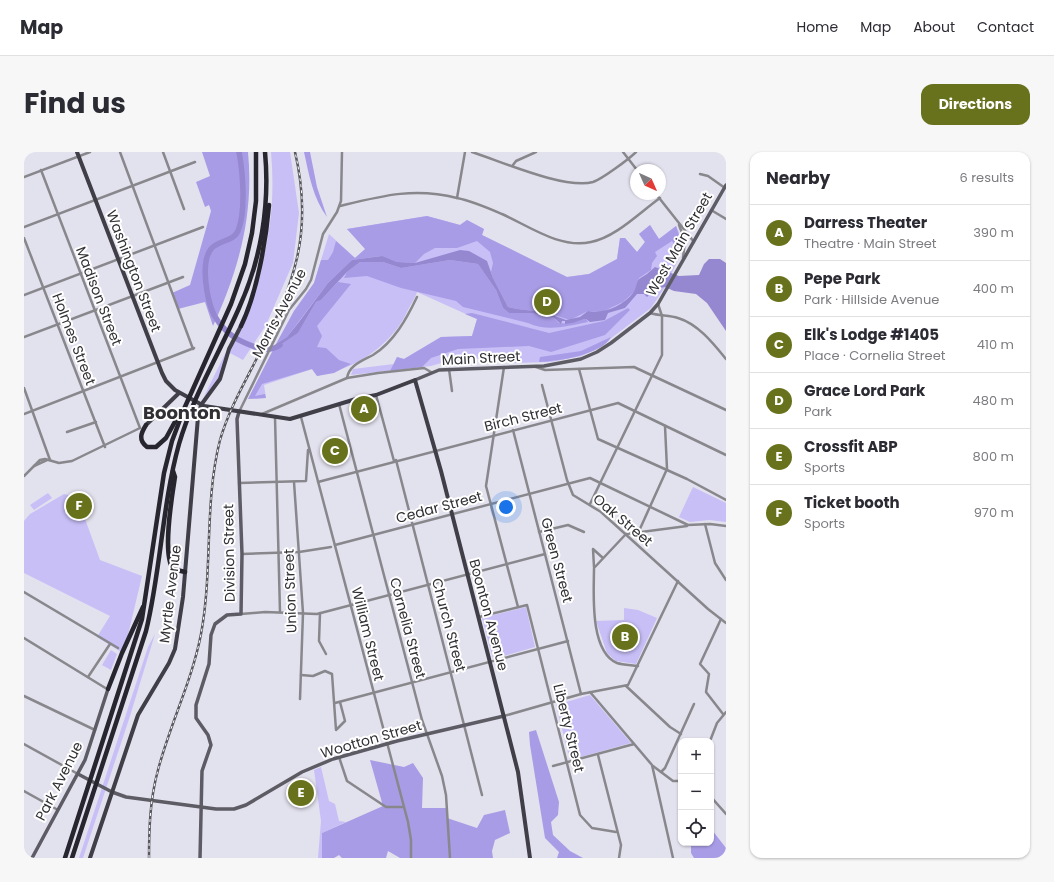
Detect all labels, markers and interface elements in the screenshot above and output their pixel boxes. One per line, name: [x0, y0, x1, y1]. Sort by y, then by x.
text: Map: [20, 14, 63, 41]
text: Home: [796, 17, 838, 37]
text: Map: [860, 17, 891, 37]
text: About: [913, 17, 955, 37]
text: Contact: [977, 17, 1034, 37]
text: Find us: [24, 84, 126, 123]
button: Directions: [921, 84, 1030, 125]
north arrow: [630, 164, 666, 200]
text: Nearby: [766, 166, 830, 190]
text: 6 results: [960, 168, 1014, 187]
street label: West Main Street: [641, 188, 717, 300]
street label: Washington Street: [102, 207, 166, 335]
text: Darress Theater: [804, 212, 927, 233]
text: A: [774, 223, 784, 242]
text: 390 m: [973, 223, 1014, 242]
text: Theatre · Main Street: [804, 234, 937, 253]
street label: Madison Street: [71, 244, 127, 348]
street label: Morris Avenue: [247, 265, 311, 361]
text: Pepe Park: [804, 268, 880, 289]
text: B: [775, 279, 783, 298]
text: 400 m: [973, 279, 1014, 298]
pin: D: [534, 287, 560, 317]
street label: Holmes Street: [47, 290, 101, 388]
text: Park · Hillside Avenue: [804, 290, 939, 309]
text: Elk's Lodge #1405: [804, 324, 939, 345]
text: C: [774, 335, 784, 354]
text: 410 m: [977, 335, 1014, 354]
street label: Main Street: [441, 346, 521, 370]
text: Place · Cornelia Street: [804, 346, 945, 365]
text: Grace Lord Park: [804, 380, 925, 401]
text: D: [774, 391, 784, 410]
text: 480 m: [973, 391, 1014, 410]
pin: A: [351, 394, 377, 424]
street label: Birch Street: [482, 398, 564, 436]
district label: Boonton: [143, 400, 221, 425]
text: Park: [804, 402, 832, 421]
pin: C: [322, 436, 348, 466]
text: Crossfit ABP: [804, 436, 898, 457]
text: E: [775, 447, 783, 466]
text: 800 m: [973, 447, 1014, 466]
text: Sports: [804, 458, 845, 477]
street label: Cedar Street: [394, 486, 484, 528]
street label: Oak Street: [589, 489, 657, 551]
pin: F: [66, 491, 92, 521]
text: Ticket booth: [804, 492, 900, 513]
your location: [496, 497, 516, 517]
text: F: [775, 503, 783, 522]
text: 970 m: [974, 503, 1014, 522]
street label: Division Street: [218, 504, 240, 602]
text: Sports: [804, 514, 845, 533]
street label: Green Street: [536, 515, 578, 605]
street label: Myrtle Avenue: [154, 543, 186, 644]
street label: Union Street: [279, 548, 301, 634]
street label: Boonton Avenue: [464, 557, 514, 673]
street label: Cornelia Street: [385, 575, 431, 681]
street label: Church Street: [427, 576, 471, 674]
street label: William Street: [347, 585, 389, 683]
pin: B: [612, 622, 638, 652]
street label: Liberty Street: [548, 682, 590, 774]
street label: Wootton Street: [318, 715, 424, 763]
street label: Park Avenue: [30, 738, 88, 824]
map controls: [678, 738, 714, 846]
button: +: [678, 738, 714, 774]
button: −: [678, 774, 714, 810]
pin: E: [288, 778, 314, 808]
button: locate: [678, 810, 714, 846]

